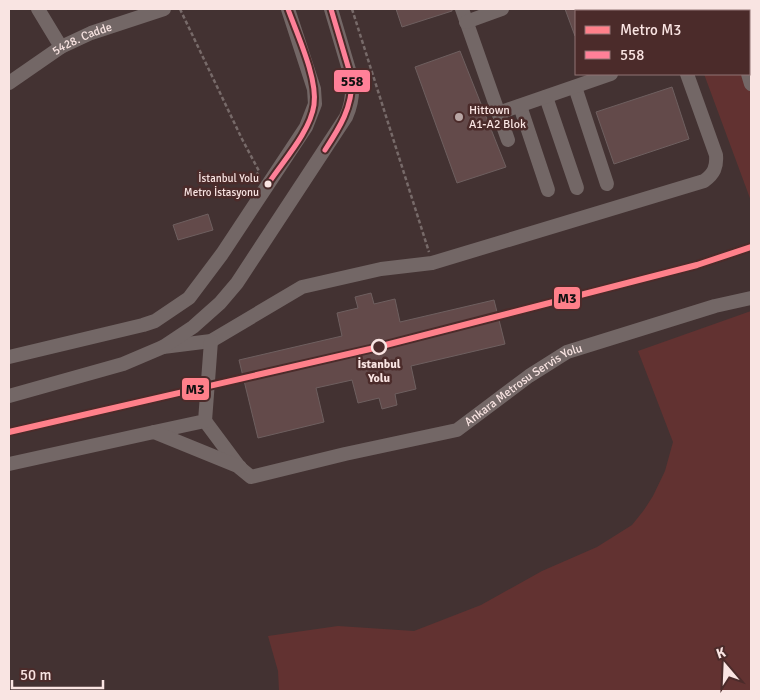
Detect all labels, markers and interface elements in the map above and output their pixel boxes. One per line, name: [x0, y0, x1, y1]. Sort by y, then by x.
legend: [575, 10, 750, 75]
street label: 5428. Cadde: [49, 19, 114, 58]
text: Metro M3: [620, 21, 681, 39]
text: 558: [620, 46, 644, 64]
line badge: 558: [333, 69, 371, 93]
text: 558: [341, 73, 364, 90]
place label: Hittown A1-A2 Blok: [469, 103, 526, 132]
marker: Hittown A1-A2 Blok: [453, 111, 465, 123]
place label: İstanbul Yolu Metro İstasyonu: [184, 171, 259, 199]
marker: İstanbul Yolu Metro İstasyonu: [263, 179, 273, 189]
line badge: M3: [553, 286, 581, 310]
text: M3: [557, 290, 577, 307]
marker: İstanbul Yolu: [371, 339, 387, 355]
street label: Ankara Metrosu Servis Yolu: [461, 340, 584, 429]
place label: İstanbul Yolu: [357, 357, 401, 386]
line badge: M3: [181, 377, 210, 401]
text: M3: [185, 381, 205, 398]
north arrow: [700, 640, 750, 690]
text: K: [714, 644, 728, 663]
scale bar: [12, 658, 104, 690]
text: 50 m: [20, 666, 51, 684]

